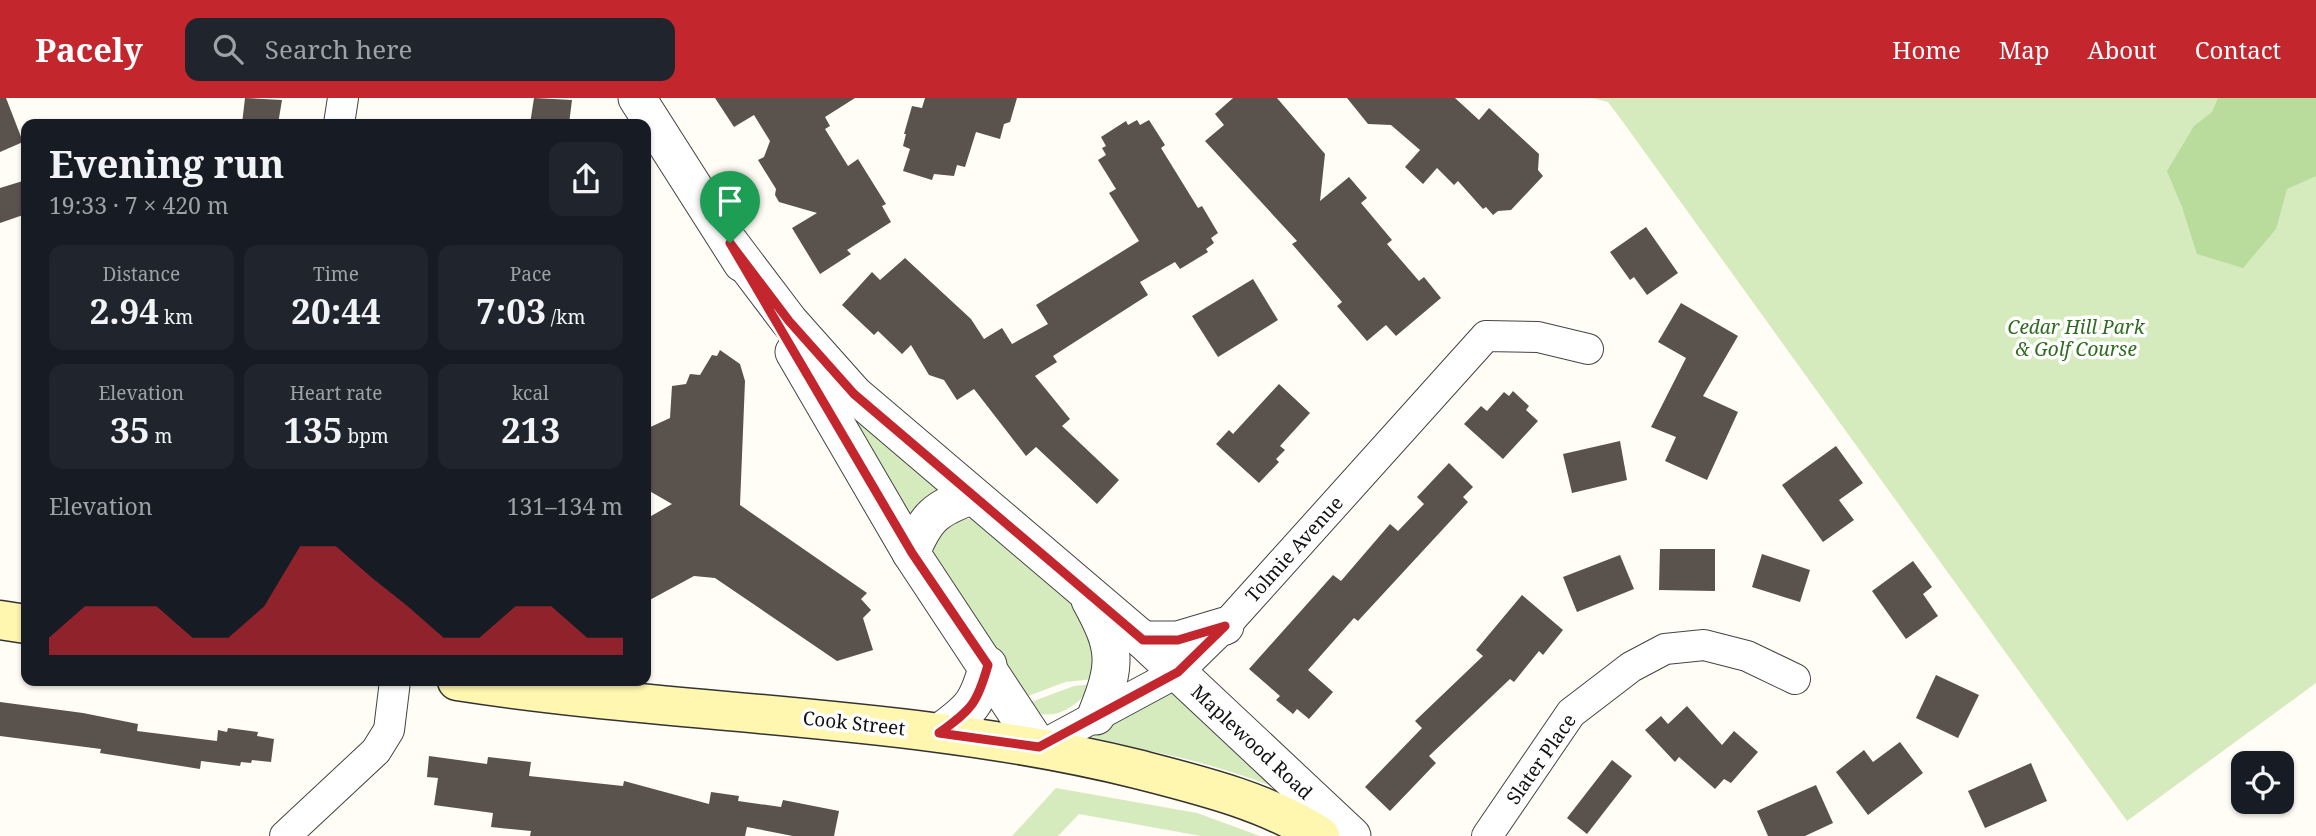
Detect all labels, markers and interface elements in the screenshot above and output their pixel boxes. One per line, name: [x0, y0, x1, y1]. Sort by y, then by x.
search box: [185, 18, 675, 81]
text: Pacely: [35, 27, 143, 72]
icon: search: [209, 30, 247, 68]
text: Search here: [265, 31, 412, 67]
text: Home: [1892, 33, 1961, 66]
text: Map: [1999, 33, 2050, 66]
text: About: [2088, 33, 2157, 66]
text: Contact: [2195, 33, 2281, 66]
text: Evening run: [49, 137, 284, 189]
button: share: [549, 142, 623, 216]
pin: [700, 171, 760, 243]
icon: arrive: [711, 182, 749, 220]
text: 19:33 · 7 × 420 m: [49, 189, 229, 221]
text: Distance: [103, 261, 180, 287]
text: Time: [313, 261, 359, 287]
text: Pace: [510, 261, 552, 287]
text: 2.94: [90, 287, 159, 334]
text: 20:44: [291, 287, 381, 334]
text: 7:03: [476, 287, 546, 334]
text: km: [159, 304, 193, 330]
text: /km: [546, 304, 585, 330]
park label: Cedar Hill Park & Golf Course: [2008, 314, 2146, 362]
text: Elevation: [99, 380, 184, 406]
text: Heart rate: [290, 380, 382, 406]
text: kcal: [512, 380, 549, 406]
text: 35: [110, 406, 150, 453]
text: 135: [283, 406, 343, 453]
text: 213: [501, 406, 560, 453]
text: m: [150, 423, 173, 449]
text: bpm: [343, 423, 389, 449]
text: Elevation: [49, 490, 153, 522]
text: 131–134 m: [507, 490, 623, 522]
street label: Tolmie Avenue: [1239, 490, 1349, 608]
street label: Maplewood Road: [1186, 679, 1318, 805]
street label: Cook Street: [802, 705, 907, 741]
street label: Slater Place: [1500, 708, 1582, 810]
map controls: [2231, 751, 2294, 814]
button: locate: [2231, 751, 2294, 814]

